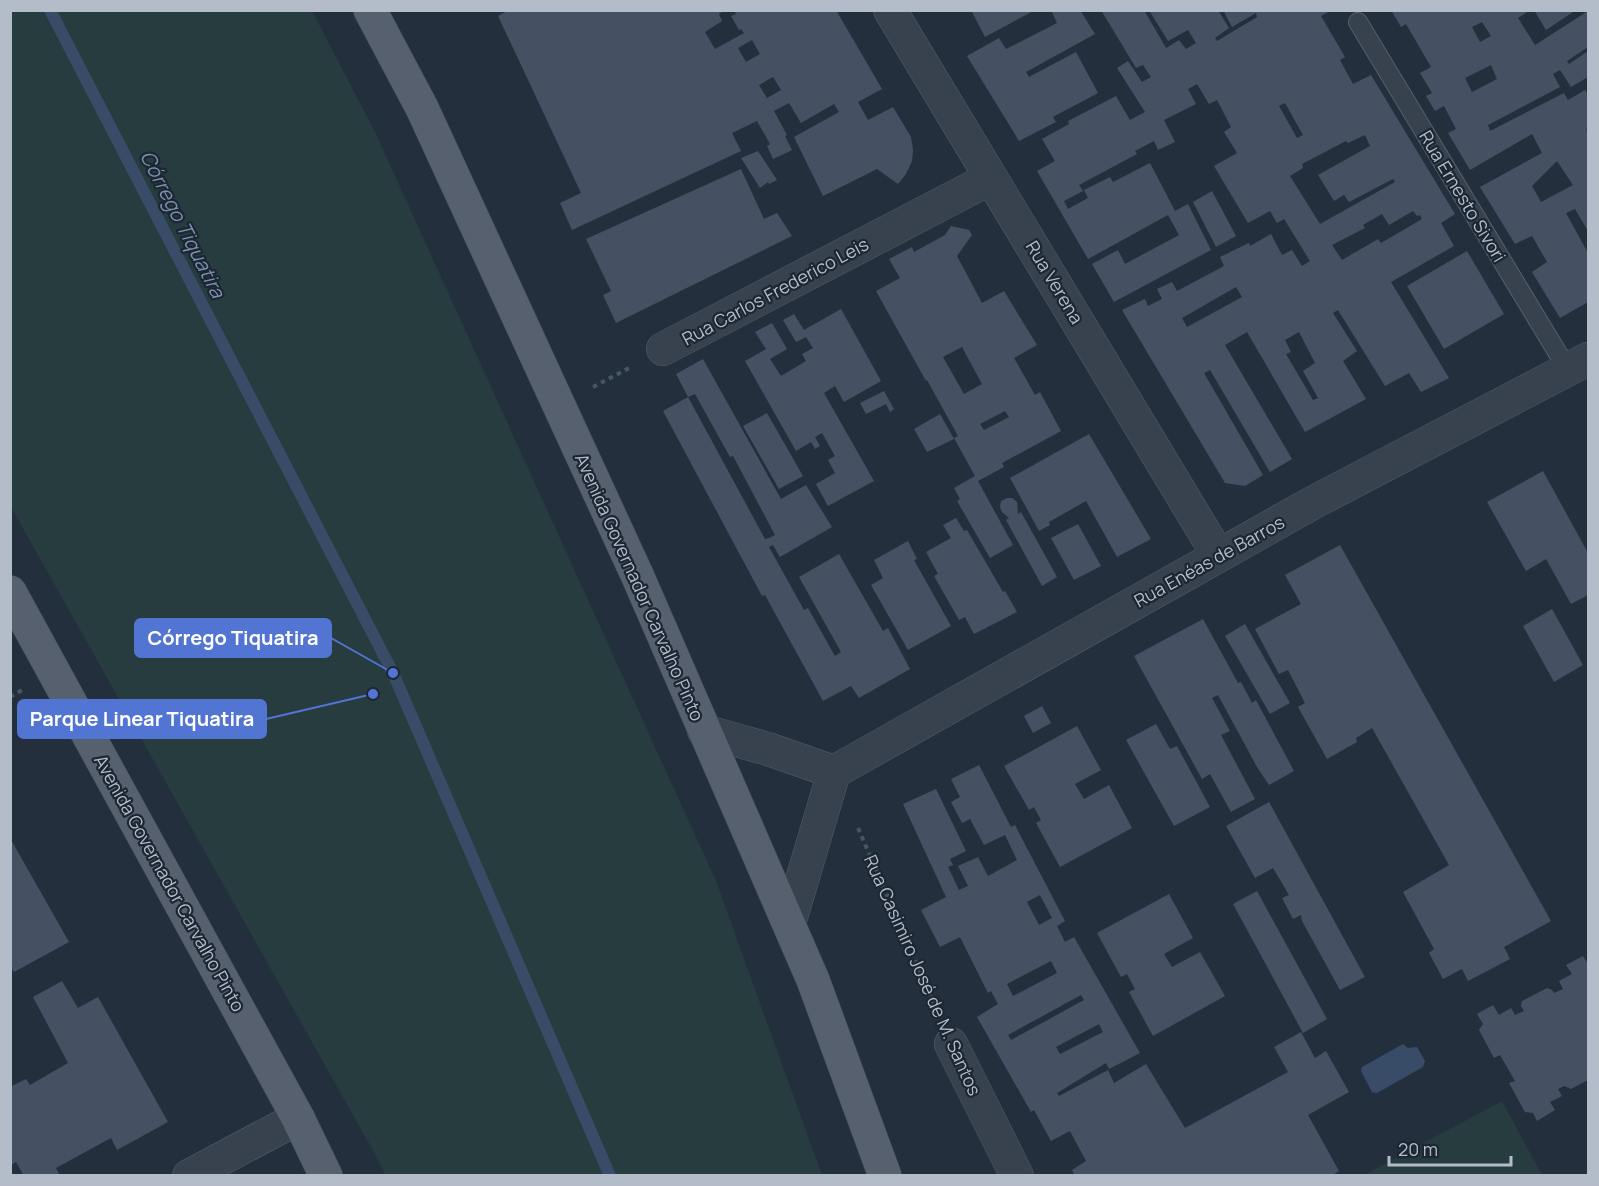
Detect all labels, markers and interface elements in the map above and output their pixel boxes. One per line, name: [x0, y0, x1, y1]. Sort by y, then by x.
street label: Rua Ernesto Sivori: [1414, 126, 1512, 266]
water label: Córrego Tiquatira: [134, 146, 232, 303]
street label: Rua Carlos Frederico Leis: [678, 232, 872, 350]
street label: Rua Verena: [1021, 236, 1089, 328]
street label: Avenida Governador Carvalho Pinto: [570, 450, 710, 724]
street label: Rua Enéas de Barros: [1129, 510, 1289, 612]
callout: Córrego Tiquatira: [135, 619, 331, 657]
text: Córrego Tiquatira: [147, 624, 319, 651]
callout: Parque Linear Tiquatira: [18, 700, 266, 738]
text: Parque Linear Tiquatira: [30, 705, 254, 732]
street label: Avenida Governador Carvalho Pinto: [89, 750, 251, 1016]
street label: Rua Casimiro José de M. Santos: [859, 851, 987, 1099]
scale bar: [1389, 1129, 1510, 1167]
text: 20 m: [1398, 1137, 1438, 1161]

